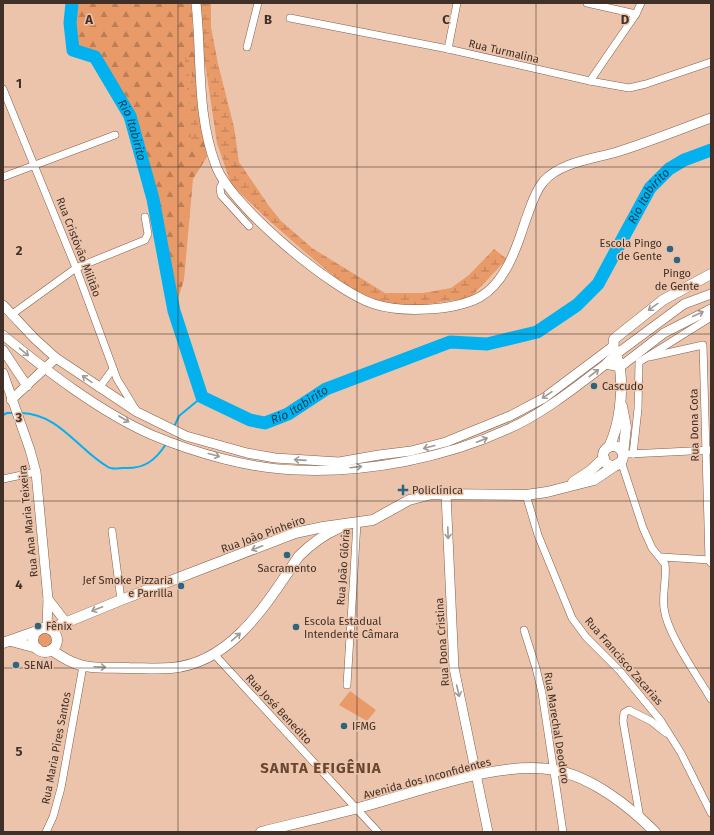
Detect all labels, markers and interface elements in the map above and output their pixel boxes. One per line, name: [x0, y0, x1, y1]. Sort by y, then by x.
text: A: [84, 12, 93, 27]
text: B: [264, 12, 272, 27]
text: C: [442, 12, 450, 27]
text: D: [621, 12, 630, 27]
street label: Rua Turmalina: [467, 37, 540, 66]
text: 1: [16, 76, 22, 91]
water label: Rio Itabirito: [115, 97, 149, 162]
water label: Rio Itabirito: [625, 166, 672, 226]
street label: Rua Cristóvão Militão: [54, 196, 103, 299]
place label: Escola Pingo de Gente: [600, 237, 662, 263]
text: 2: [16, 243, 23, 258]
marker: Escola Pingo de Gente: [665, 244, 675, 254]
marker: Pingo de Gente: [672, 255, 682, 265]
place label: Pingo de Gente: [655, 267, 699, 293]
one-way arrow: [648, 303, 659, 312]
one-way arrow: [692, 310, 704, 318]
one-way arrow: [18, 347, 29, 356]
one-way arrow: [588, 369, 599, 377]
one-way arrow: [81, 375, 92, 383]
place label: Cascudo: [602, 380, 644, 393]
marker: Cascudo: [589, 381, 599, 391]
water label: Rio Itabirito: [269, 383, 331, 427]
street label: Rua Dona Cota: [687, 388, 702, 462]
one-way arrow: [542, 391, 553, 399]
text: 3: [15, 410, 23, 425]
one-way arrow: [118, 416, 130, 424]
one-way arrow: [476, 435, 488, 443]
one-way arrow: [422, 444, 435, 451]
one-way arrow: [207, 452, 220, 459]
one-way arrow: [294, 456, 307, 463]
street label: Rua Ana Maria Teixeira: [16, 464, 41, 578]
one-way arrow: [349, 464, 362, 471]
marker: Policlínica: [397, 484, 409, 496]
place label: Policlínica: [412, 484, 463, 497]
street label: Rua João Pinheiro: [219, 513, 307, 556]
one-way arrow: [444, 526, 451, 539]
street label: Rua João Glória: [334, 528, 353, 606]
one-way arrow: [252, 544, 264, 552]
marker: Sacramento: [282, 550, 292, 560]
place label: Sacramento: [257, 562, 317, 575]
place label: Jef Smoke Pizzaria e Parrilla: [83, 574, 173, 600]
text: 4: [15, 577, 23, 592]
marker: Jef Smoke Pizzaria e Parrilla: [176, 581, 186, 591]
street label: Rua Dona Cristina: [433, 597, 452, 687]
one-way arrow: [91, 606, 103, 614]
place label: Escola Estadual Intendente Câmara: [304, 615, 399, 641]
street label: Rua Francisco Zacarias: [582, 615, 665, 708]
place label: Fênix: [46, 620, 73, 633]
marker: Fênix: [33, 621, 43, 631]
marker: Escola Estadual Intendente Câmara: [291, 622, 301, 632]
one-way arrow: [231, 633, 241, 642]
place label: SENAI: [24, 659, 53, 672]
marker: SENAI: [11, 660, 21, 670]
one-way arrow: [93, 663, 106, 671]
street label: Rua Marechal Deodoro: [541, 671, 572, 785]
street label: Rua José Benedito: [243, 672, 314, 747]
one-way arrow: [454, 684, 462, 697]
street label: Rua Maria Pires Santos: [39, 691, 74, 805]
place label: IFMG: [352, 720, 376, 733]
marker: IFMG: [339, 721, 349, 731]
text: 5: [16, 744, 23, 759]
street label: Avenida dos Inconfidentes: [362, 755, 492, 802]
district label: SANTA EFIGÊNIA: [260, 759, 382, 777]

